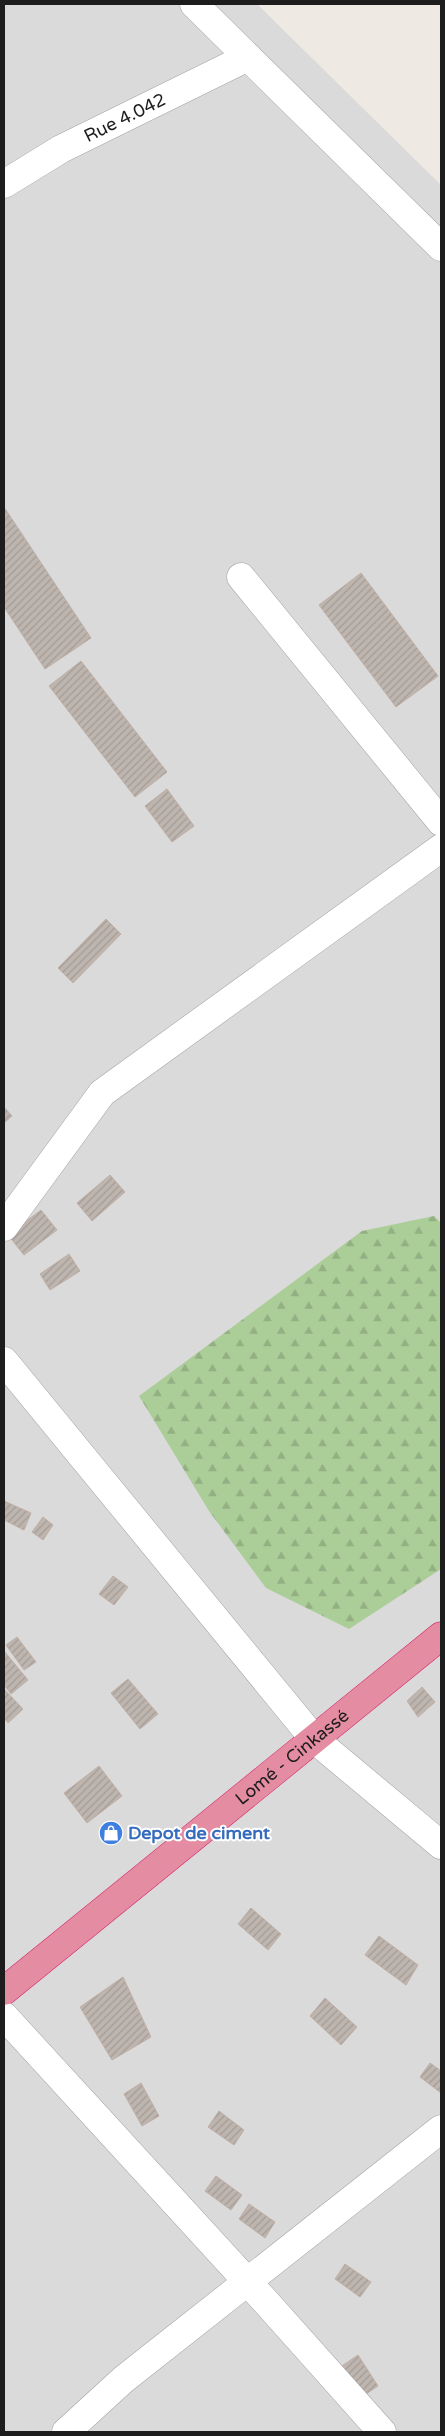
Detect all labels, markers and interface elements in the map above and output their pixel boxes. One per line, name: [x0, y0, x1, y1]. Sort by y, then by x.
street label: Rue 4.042: [80, 88, 169, 147]
street label: Lomé - Cinkassé: [231, 1704, 353, 1810]
shop icon: Depot de ciment: [98, 1820, 124, 1846]
place label: Depot de ciment: [128, 1822, 270, 1844]

